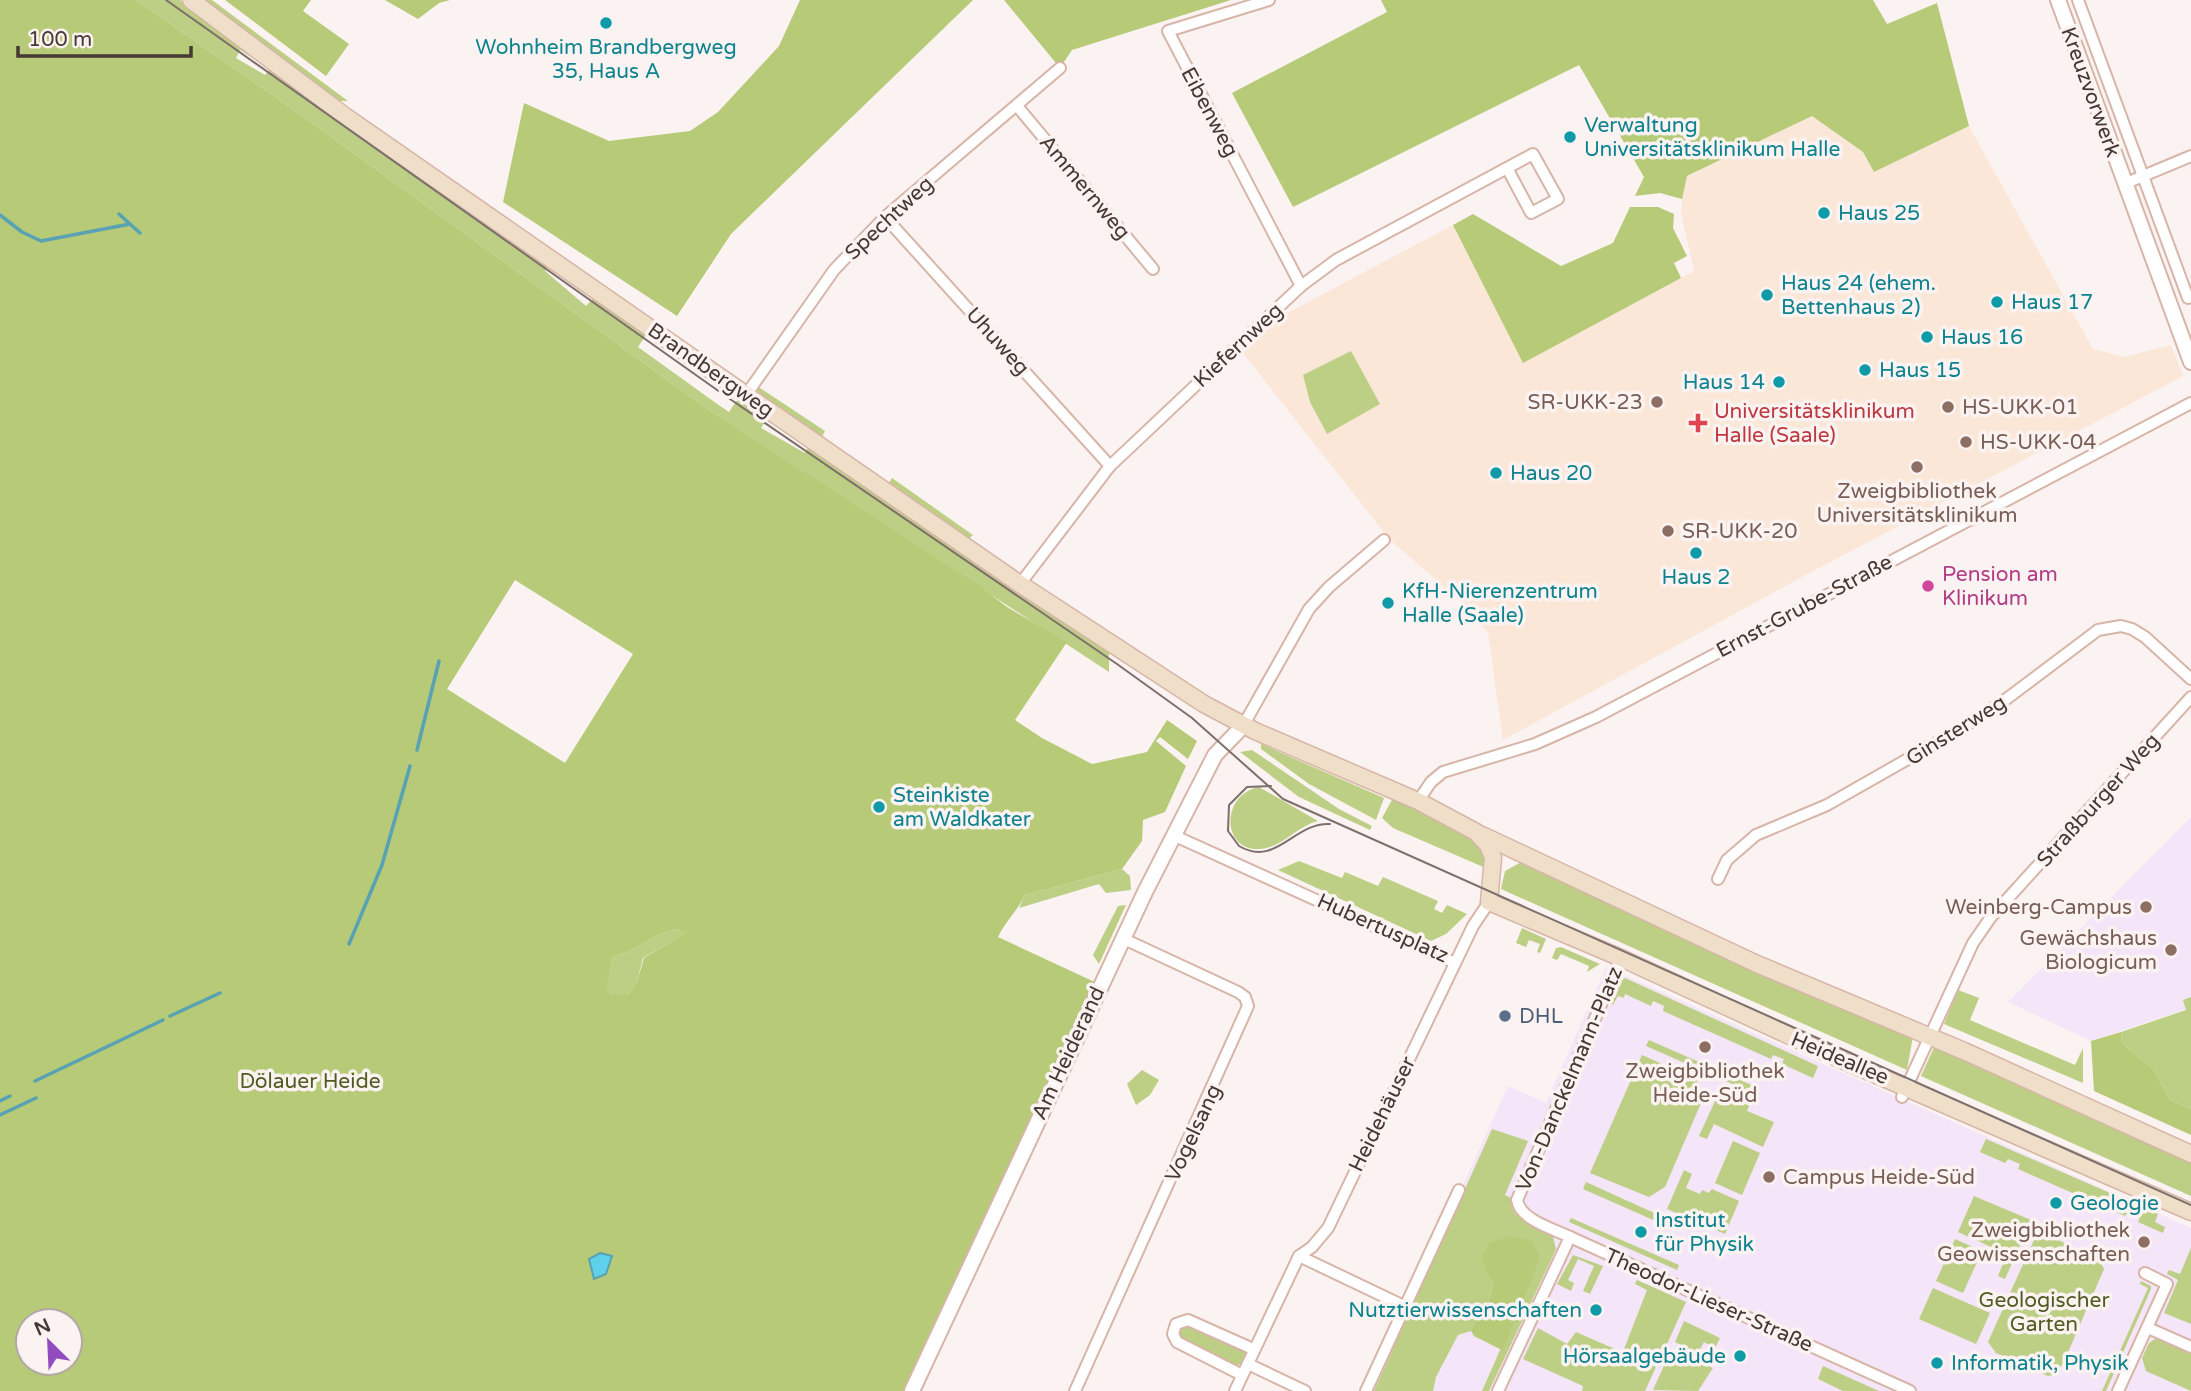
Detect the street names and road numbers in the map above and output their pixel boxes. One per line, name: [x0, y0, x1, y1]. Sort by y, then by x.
street label: Kreuzvorwerk: [2055, 24, 2126, 161]
street label: Eibenweg: [1176, 63, 1244, 161]
street label: Ammernweg: [1034, 130, 1135, 244]
street label: Spechtweg: [840, 171, 939, 265]
street label: Kiefernweg: [1189, 298, 1288, 393]
street label: Uhuweg: [961, 302, 1035, 380]
street label: Brandbergweg: [643, 318, 779, 423]
street label: Ernst-Grube-Straße: [1712, 549, 1897, 663]
street label: Ginsterweg: [1902, 690, 2011, 771]
street label: Straßburger Weg: [2032, 728, 2165, 872]
street label: Hubertusplatz: [1313, 888, 1452, 969]
street label: Von-Danckelmann-Platz: [1511, 963, 1628, 1195]
street label: Am Heiderand: [1027, 983, 1110, 1124]
street label: Heideallee: [1787, 1027, 1893, 1090]
street label: Heidehäuser: [1344, 1053, 1421, 1176]
street label: Vogelsang: [1160, 1081, 1227, 1186]
street label: Theodor-Lieser-Straße: [1601, 1243, 1817, 1358]

